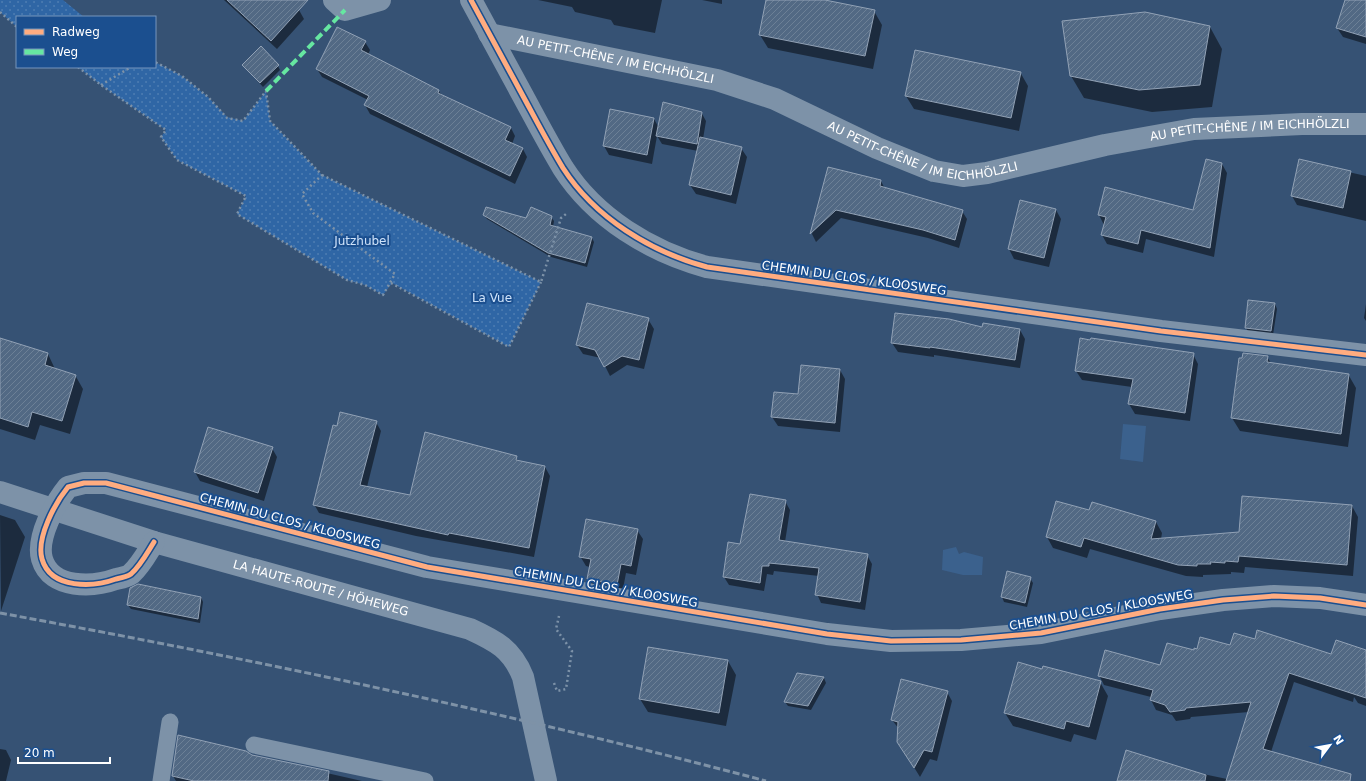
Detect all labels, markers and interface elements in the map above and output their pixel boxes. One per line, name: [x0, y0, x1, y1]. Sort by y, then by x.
legend: [16, 16, 156, 68]
text: Radweg: [52, 25, 100, 39]
street label: AU PETIT-CHÊNE / IM EICHHÖLZLI: [516, 33, 715, 86]
text: Weg: [52, 45, 78, 59]
street label: AU PETIT-CHÊNE / IM EICHHÖLZLI: [1149, 115, 1350, 144]
street label: AU PETIT-CHÊNE / IM EICHHÖLZLI: [825, 118, 1019, 183]
park label: Jutzhubel: [333, 234, 390, 248]
street label: CHEMIN DU CLOS / KLOOSWEG: [761, 258, 947, 298]
park label: La Vue: [472, 291, 512, 305]
street label: CHEMIN DU CLOS / KLOOSWEG: [198, 490, 382, 552]
street label: LA HAUTE-ROUTE / HÖHEWEG: [232, 557, 410, 619]
street label: CHEMIN DU CLOS / KLOOSWEG: [513, 564, 699, 610]
street label: CHEMIN DU CLOS / KLOOSWEG: [1008, 587, 1194, 633]
north arrow: [1310, 725, 1350, 765]
text: N: [1330, 733, 1346, 747]
scale bar: [18, 739, 110, 765]
text: 20 m: [24, 746, 55, 760]

